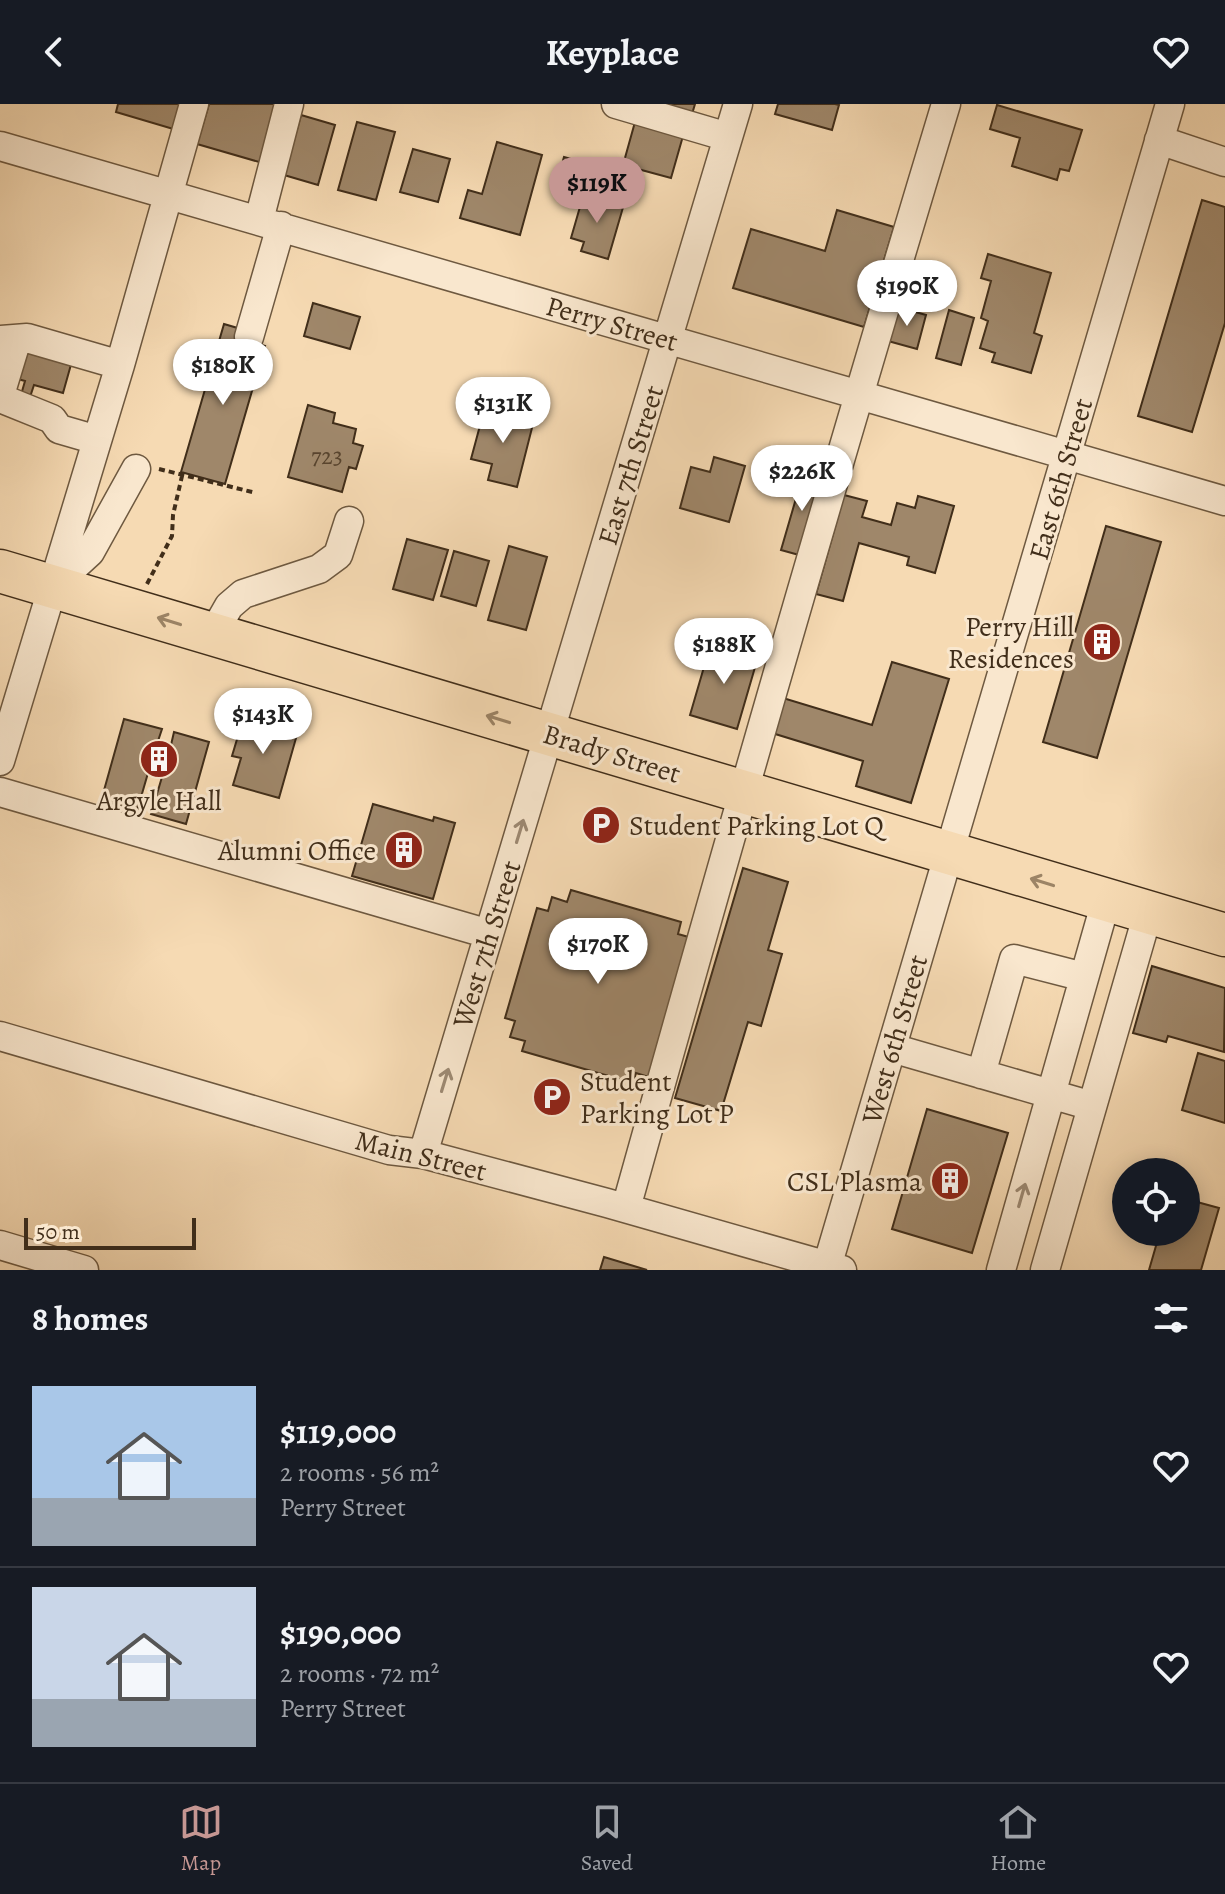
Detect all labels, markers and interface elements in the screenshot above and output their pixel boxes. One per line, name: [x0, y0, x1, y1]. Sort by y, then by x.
text: Keyplace: [546, 28, 679, 77]
icon: back: [32, 30, 76, 74]
icon: heart: [1149, 30, 1193, 74]
pin: $119K: [541, 157, 653, 225]
text: $119K: [567, 165, 627, 200]
pin: $190K: [851, 260, 963, 328]
text: $190K: [875, 268, 939, 303]
street label: Perry Street: [541, 287, 682, 361]
pin: $180K: [167, 339, 279, 407]
text: $180K: [191, 347, 255, 382]
pin: $131K: [447, 377, 559, 445]
street label: East 7th Street: [589, 381, 673, 550]
text: $131K: [474, 385, 533, 420]
street label: East 6th Street: [1020, 394, 1102, 565]
house number: 723: [311, 440, 343, 472]
pin: $226K: [746, 445, 858, 513]
text: $226K: [769, 453, 835, 488]
place label: Perry Hill Residences: [948, 608, 1074, 678]
one-way arrow: [156, 613, 182, 628]
pin: $188K: [668, 618, 780, 686]
building icon: Perry Hill Residences: [1081, 621, 1123, 663]
text: $188K: [692, 626, 756, 661]
pin: $143K: [207, 688, 319, 756]
text: $143K: [232, 696, 294, 731]
one-way arrow: [486, 711, 512, 726]
street label: Brady Street: [538, 715, 685, 793]
building icon: Argyle Hall: [138, 738, 180, 780]
place label: Argyle Hall: [95, 782, 222, 820]
parking icon: Student Parking Lot Q: [580, 804, 622, 846]
place label: Student Parking Lot Q: [629, 807, 887, 845]
one-way arrow: [513, 818, 528, 844]
building icon: Alumni Office: [383, 829, 425, 871]
place label: Alumni Office: [217, 832, 376, 870]
street label: West 7th Street: [443, 856, 530, 1033]
one-way arrow: [1030, 874, 1056, 889]
pin: $170K: [542, 918, 654, 986]
text: $170K: [567, 926, 629, 961]
street label: West 6th Street: [852, 950, 937, 1129]
place label: Student Parking Lot P: [580, 1063, 734, 1133]
one-way arrow: [438, 1067, 453, 1093]
parking icon: Student Parking Lot P: [531, 1076, 573, 1118]
street label: Main Street: [351, 1121, 490, 1191]
map controls: [1112, 1158, 1200, 1246]
button: locate: [1112, 1158, 1200, 1246]
building icon: CSL Plasma: [929, 1160, 971, 1202]
place label: CSL Plasma: [787, 1163, 922, 1201]
one-way arrow: [1016, 1183, 1030, 1208]
scale bar: [24, 1214, 196, 1250]
text: 50 m: [36, 1217, 80, 1247]
text: 8 homes: [32, 1295, 148, 1342]
icon: filters: [1149, 1296, 1193, 1340]
text: $119,000: [280, 1408, 396, 1455]
icon: home: [96, 1418, 192, 1514]
icon: heart: [1149, 1444, 1193, 1488]
text: 2 rooms · 56 m²: [280, 1455, 439, 1490]
text: Perry Street: [280, 1490, 406, 1525]
text: $190,000: [280, 1609, 401, 1656]
icon: home: [96, 1619, 192, 1715]
icon: heart: [1149, 1645, 1193, 1689]
text: 2 rooms · 72 m²: [280, 1656, 439, 1691]
text: Perry Street: [280, 1691, 406, 1726]
tab: Map: [179, 1800, 223, 1878]
tab: Saved: [581, 1800, 633, 1878]
tab: Home: [991, 1800, 1046, 1878]

